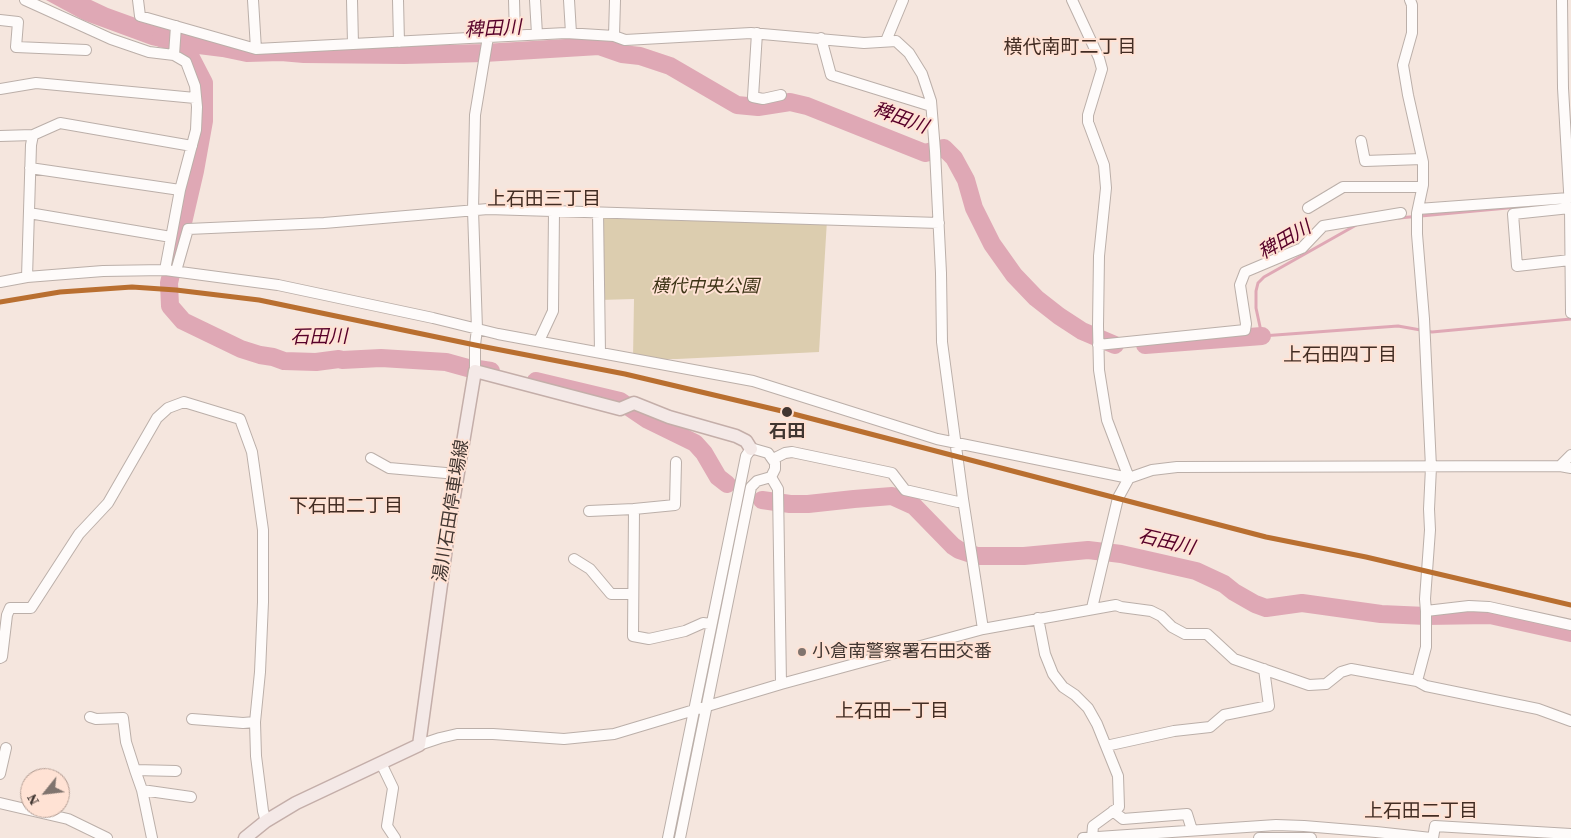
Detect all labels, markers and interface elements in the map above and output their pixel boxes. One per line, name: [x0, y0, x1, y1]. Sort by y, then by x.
water label: 稗田川: [464, 17, 522, 43]
district label: 横代南町二丁目: [1004, 37, 1136, 59]
water label: 稗田川: [869, 99, 931, 139]
district label: 上石田三丁目: [487, 189, 601, 211]
water label: 稗田川: [1255, 217, 1315, 265]
park label: 横代中央公園: [651, 276, 759, 298]
water label: 石田川: [290, 326, 348, 350]
district label: 上石田四丁目: [1283, 345, 1397, 367]
marker: 石田: [780, 405, 794, 419]
place label: 石田: [769, 421, 805, 443]
street label: 湯川石田停車場線: [430, 438, 474, 584]
district label: 下石田二丁目: [289, 496, 403, 518]
water label: 石田川: [1136, 525, 1196, 561]
place label: 小倉南警察署石田交番: [812, 641, 992, 663]
marker: 小倉南警察署石田交番: [796, 646, 808, 658]
district label: 上石田一丁目: [835, 701, 949, 723]
north arrow: [20, 768, 70, 818]
text: N: [22, 790, 44, 809]
district label: 上石田二丁目: [1364, 801, 1478, 823]

